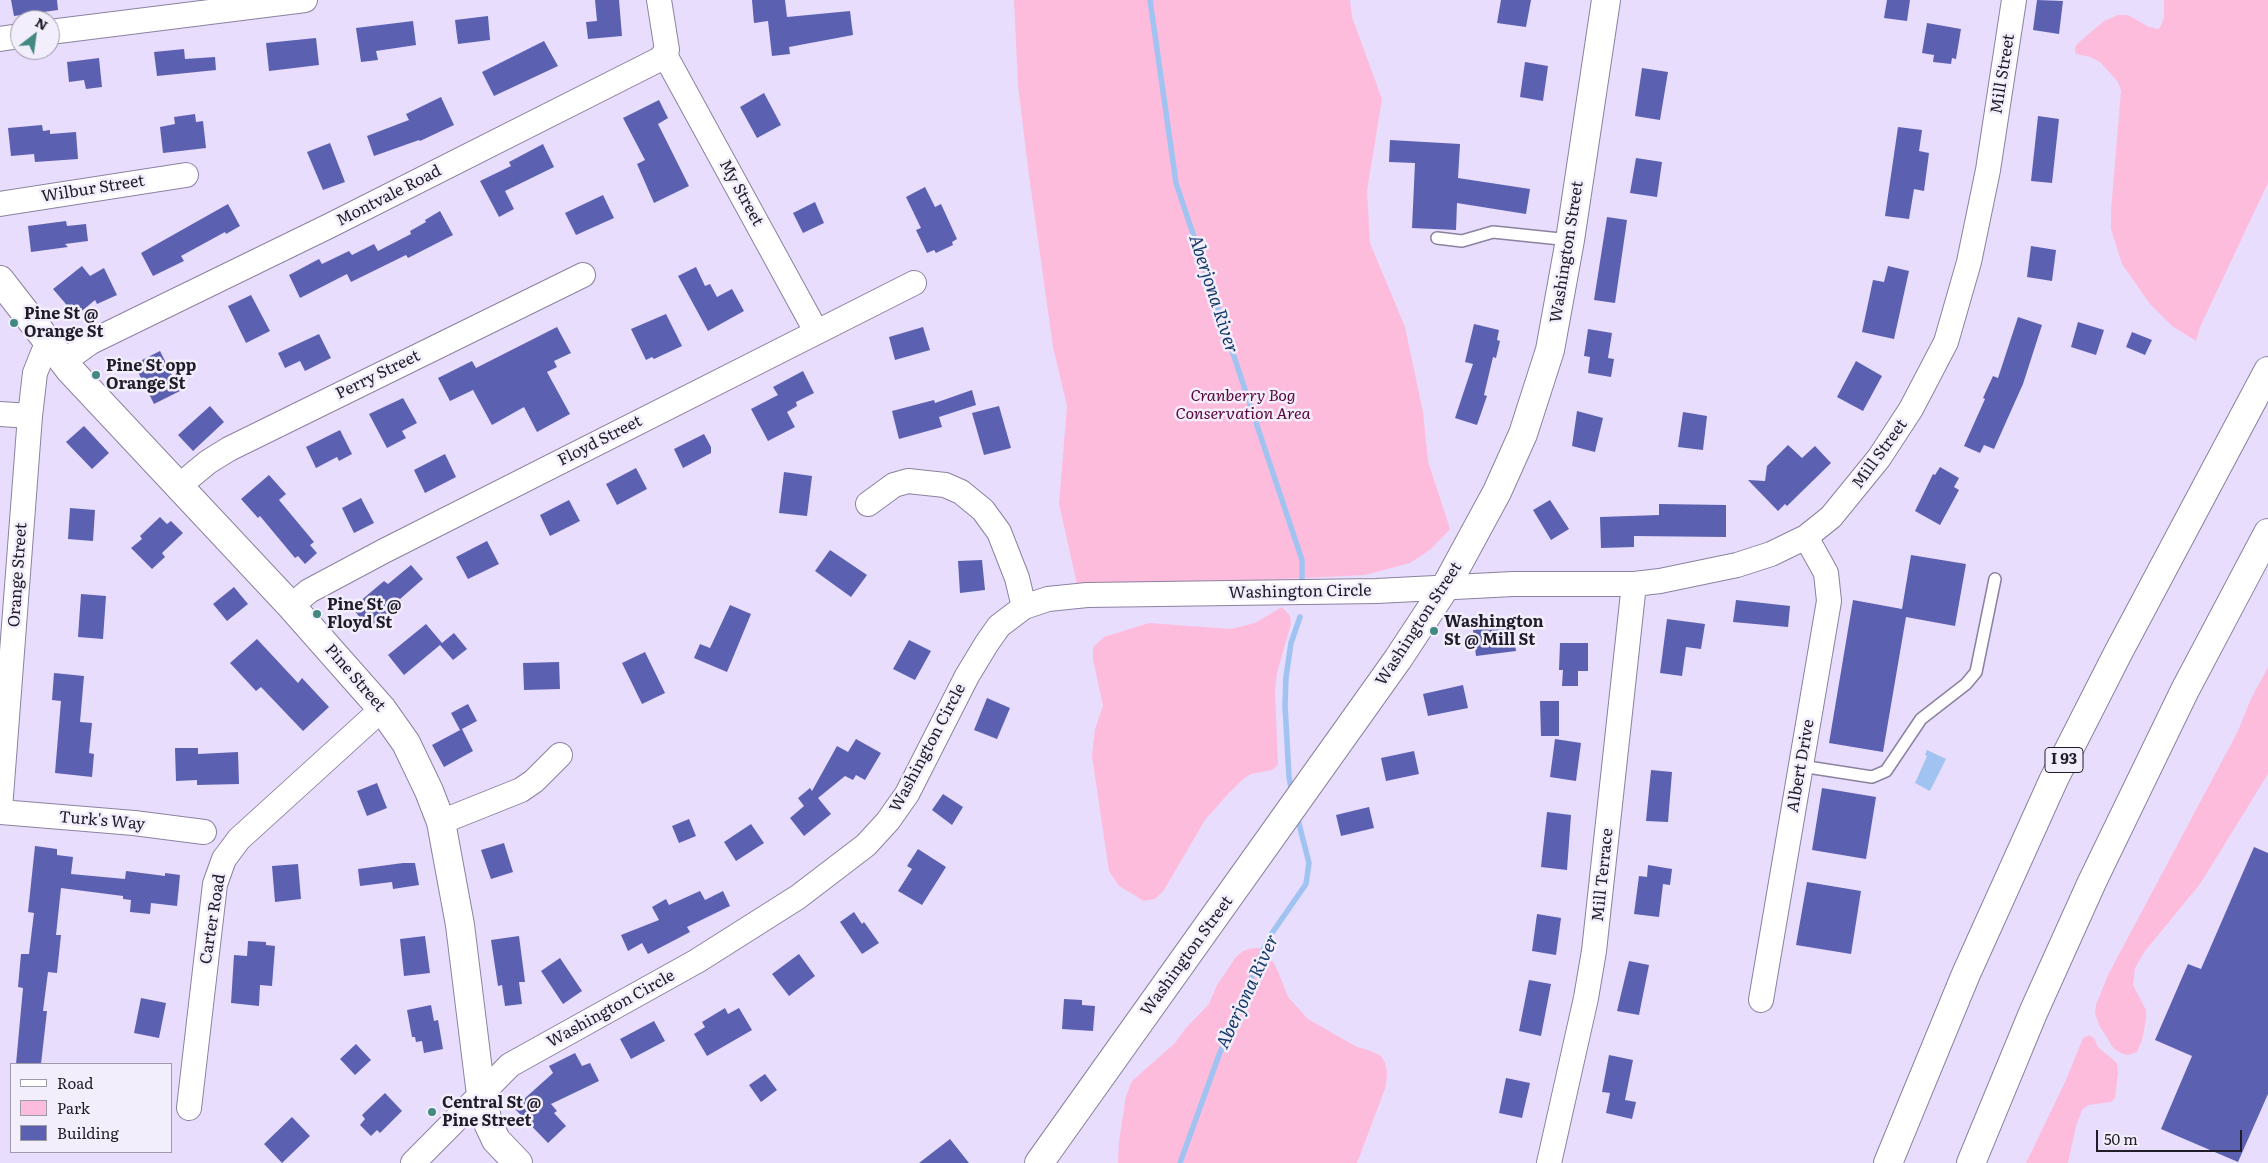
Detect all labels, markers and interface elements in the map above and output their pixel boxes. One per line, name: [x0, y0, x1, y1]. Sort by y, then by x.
north arrow: [10, 10, 60, 60]
text: N: [32, 11, 52, 34]
street label: Mill Street: [1987, 33, 2019, 115]
street label: My Street: [715, 156, 767, 230]
street label: Montvale Road: [333, 161, 445, 231]
street label: Wilbur Street: [40, 171, 146, 207]
street label: Washington Street: [1546, 180, 1588, 324]
water label: Aberjona River: [1184, 232, 1242, 356]
place label: Pine St @ Orange St: [24, 304, 103, 342]
marker: Pine St @ Orange St: [8, 317, 20, 329]
street label: Perry Street: [333, 346, 423, 404]
place label: Pine St opp Orange St: [106, 356, 196, 394]
marker: Pine St opp Orange St: [90, 369, 102, 381]
park label: Cranberry Bog Conservation Area: [1175, 386, 1311, 424]
street label: Floyd Street: [555, 412, 645, 470]
street label: Mill Street: [1848, 416, 1912, 492]
street label: Orange Street: [5, 522, 31, 628]
street label: Washington Street: [1372, 559, 1466, 689]
street label: Washington Circle: [1228, 581, 1372, 603]
place label: Pine St @ Floyd St: [327, 595, 402, 633]
marker: Pine St @ Floyd St: [311, 608, 323, 620]
place label: Washington St @ Mill St: [1444, 612, 1544, 650]
marker: Washington St @ Mill St: [1428, 625, 1440, 637]
street label: Pine Street: [321, 640, 389, 716]
street label: Washington Circle: [886, 680, 970, 816]
street label: Albert Drive: [1783, 718, 1819, 814]
road number: I 93: [2045, 748, 2083, 772]
street label: Turk's Way: [58, 808, 146, 834]
street label: Mill Terrace: [1589, 827, 1617, 923]
street label: Carter Road: [196, 872, 230, 966]
street label: Washington Street: [1137, 892, 1237, 1020]
water label: Aberjona River: [1212, 932, 1284, 1052]
street label: Washington Circle: [544, 966, 678, 1052]
legend: [10, 1063, 172, 1153]
text: Road: [57, 1071, 93, 1094]
place label: Central St @ Pine Street: [442, 1093, 541, 1131]
text: Park: [57, 1096, 90, 1119]
marker: Central St @ Pine Street: [426, 1106, 438, 1118]
scale bar: [2098, 1120, 2244, 1152]
text: Building: [57, 1121, 119, 1144]
text: 50 m: [2104, 1127, 2138, 1150]

